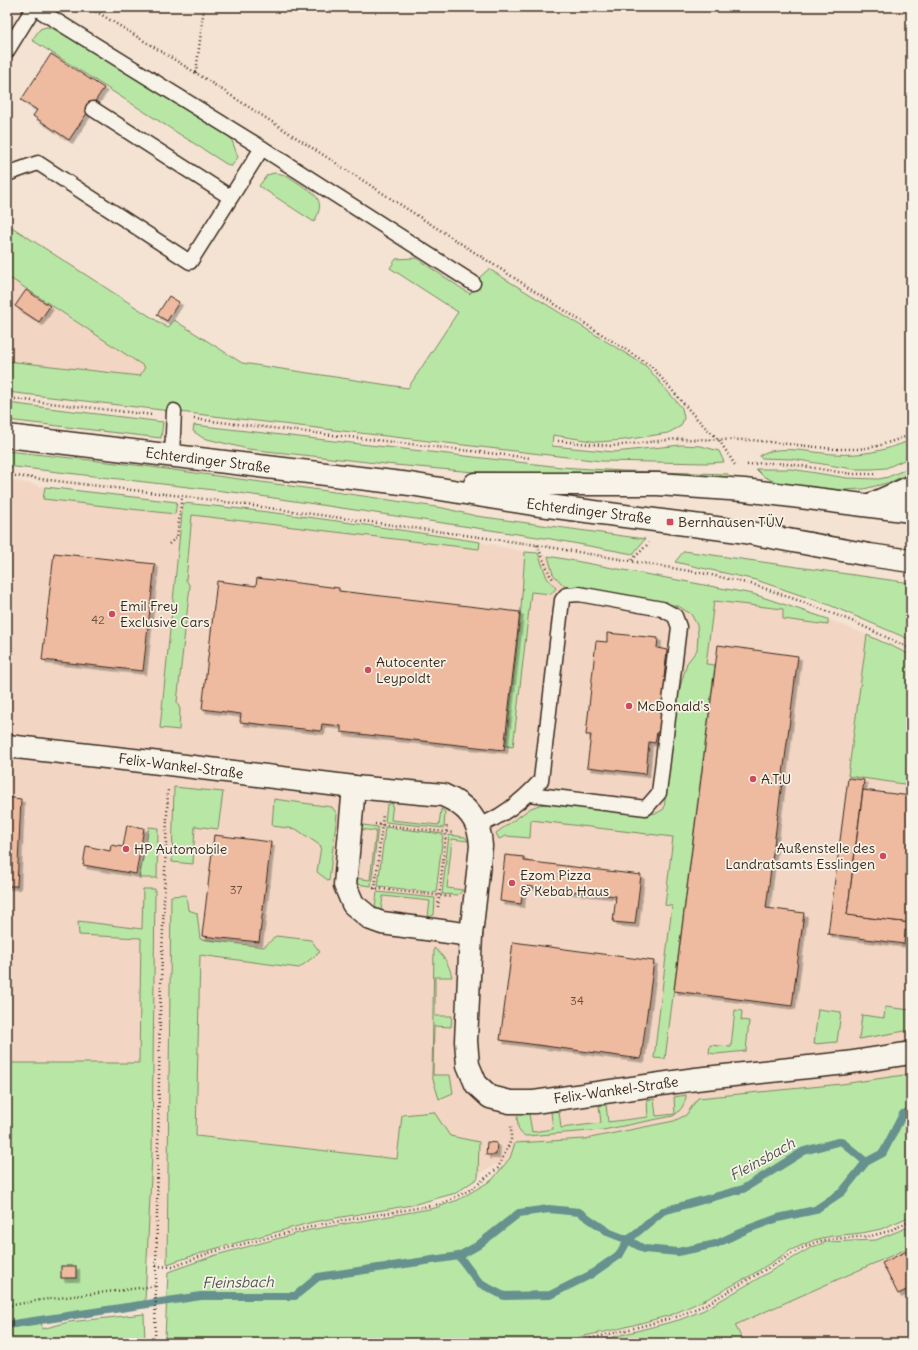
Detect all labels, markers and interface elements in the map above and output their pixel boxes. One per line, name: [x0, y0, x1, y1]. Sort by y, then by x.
street label: Echterdinger Straße: [145, 443, 271, 477]
street label: Echterdinger Straße: [526, 494, 652, 528]
place label: Bernhausen TÜV: [678, 513, 784, 531]
marker: Bernhausen TÜV: [665, 517, 675, 527]
place label: Emil Frey Exclusive Cars: [120, 597, 210, 631]
marker: Emil Frey Exclusive Cars: [107, 609, 117, 619]
house number: 42: [91, 612, 105, 627]
place label: Autocenter Leypoldt: [376, 653, 446, 687]
marker: Autocenter Leypoldt: [363, 665, 373, 675]
place label: McDonald's: [637, 697, 710, 715]
marker: McDonald's: [624, 701, 634, 711]
street label: Felix-Wankel-Straße: [118, 749, 244, 783]
place label: A.T.U: [761, 770, 791, 788]
marker: A.T.U: [748, 774, 758, 784]
place label: Außenstelle des Landratsamts Esslingen: [725, 839, 875, 873]
place label: HP Automobile: [134, 840, 227, 858]
marker: HP Automobile: [121, 844, 131, 854]
marker: Außenstelle des Landratsamts Esslingen: [878, 851, 888, 861]
place label: Ezom Pizza & Kebab Haus: [520, 866, 609, 900]
marker: Ezom Pizza & Kebab Haus: [507, 878, 517, 888]
house number: 37: [230, 882, 242, 897]
house number: 34: [570, 993, 584, 1008]
street label: Felix-Wankel-Straße: [553, 1072, 679, 1108]
water label: Fleinsbach: [726, 1133, 798, 1185]
water label: Fleinsbach: [202, 1272, 274, 1292]

